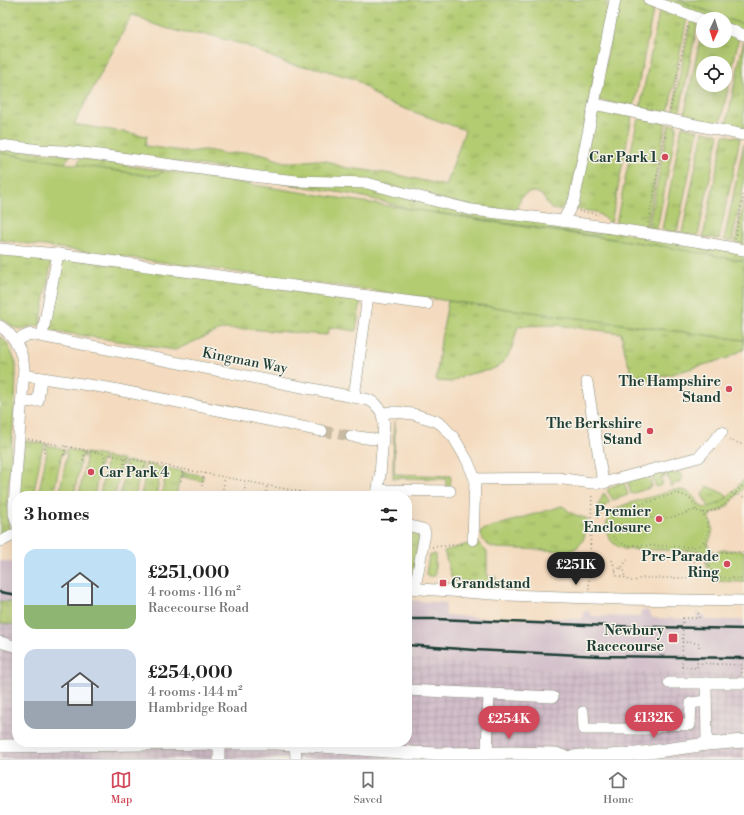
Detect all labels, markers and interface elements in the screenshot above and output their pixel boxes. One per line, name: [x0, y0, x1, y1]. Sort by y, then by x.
north arrow: [696, 12, 732, 48]
map controls: [696, 12, 732, 92]
button: locate: [696, 56, 732, 92]
place label: Car Park 1: [589, 149, 657, 167]
marker: Car Park 1: [660, 152, 670, 162]
street label: Kingman Way: [201, 344, 289, 378]
place label: The Hampshire Stand: [618, 373, 721, 407]
marker: The Hampshire Stand: [724, 384, 734, 394]
place label: The Berkshire Stand: [546, 415, 642, 449]
marker: The Berkshire Stand: [645, 426, 655, 436]
place label: Car Park 4: [99, 464, 170, 482]
marker: Car Park 4: [86, 467, 96, 477]
place label: Premier Enclosure: [584, 503, 651, 537]
text: 3 homes: [24, 504, 89, 526]
icon: filters: [378, 504, 400, 526]
marker: Premier Enclosure: [654, 514, 664, 524]
place label: Pre-Parade Ring: [641, 548, 720, 582]
pin: £251K: [548, 552, 604, 586]
text: £251K: [556, 557, 596, 573]
marker: Pre-Parade Ring: [722, 559, 732, 569]
text: £251,000: [148, 562, 229, 584]
icon: home: [56, 565, 104, 613]
place label: Grandstand: [451, 575, 531, 593]
marker: Grandstand: [438, 578, 448, 588]
text: 4 rooms · 116 m²: [148, 584, 241, 600]
text: Racecourse Road: [148, 600, 249, 616]
place label: Newbury Racecourse: [586, 622, 665, 656]
marker: Newbury Racecourse: [667, 632, 679, 644]
text: £254,000: [148, 662, 233, 684]
icon: home: [56, 665, 104, 713]
text: 4 rooms · 144 m²: [148, 684, 243, 700]
text: Hambridge Road: [148, 700, 247, 716]
pin: £132K: [626, 705, 682, 739]
pin: £254K: [481, 706, 537, 740]
text: £132K: [634, 710, 674, 726]
text: £254K: [488, 711, 530, 727]
tab: Map: [110, 769, 132, 807]
tab: Saved: [353, 769, 382, 807]
tab: Home: [603, 769, 634, 807]

